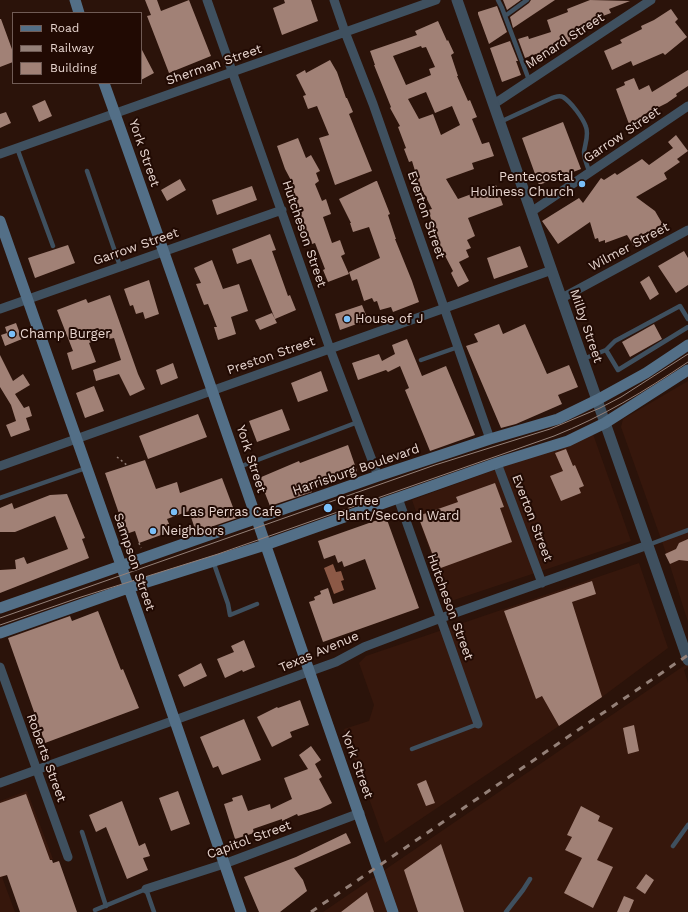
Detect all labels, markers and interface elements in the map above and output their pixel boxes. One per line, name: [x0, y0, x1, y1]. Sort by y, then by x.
street label: Menard Street: [523, 10, 607, 72]
legend: [12, 12, 142, 84]
text: Road: [50, 21, 79, 35]
text: Railway: [50, 41, 94, 55]
street label: Sherman Street: [164, 41, 264, 89]
text: Building: [50, 61, 97, 75]
street label: Garrow Street: [581, 104, 663, 166]
street label: York Street: [125, 117, 163, 189]
street label: Everton Street: [404, 169, 448, 261]
place label: Pentecostal Holiness Church: [470, 169, 574, 200]
street label: Hutcheson Street: [278, 179, 330, 289]
marker: Pentecostal Holiness Church: [577, 179, 587, 189]
street label: Wilmer Street: [586, 219, 672, 275]
street label: Garrow Street: [91, 225, 181, 269]
street label: Milby Street: [566, 287, 606, 365]
place label: House of J: [355, 311, 424, 327]
marker: House of J: [342, 314, 352, 324]
place label: Champ Burger: [20, 326, 111, 342]
marker: Champ Burger: [7, 329, 17, 339]
street label: Preston Street: [225, 334, 317, 378]
street label: York Street: [233, 423, 269, 495]
street label: Harrisburg Boulevard: [291, 441, 421, 499]
street label: Everton Street: [508, 472, 556, 564]
place label: Coffee Plant/Second Ward: [337, 493, 459, 524]
marker: Coffee Plant/Second Ward: [322, 502, 334, 514]
place label: Las Perras Cafe: [182, 504, 281, 520]
marker: Las Perras Cafe: [169, 507, 179, 517]
street label: Sampson Street: [110, 511, 158, 613]
place label: Neighbors: [161, 523, 224, 539]
marker: Neighbors: [148, 526, 158, 536]
street label: Hutcheson Street: [424, 552, 476, 662]
street label: Texas Avenue: [277, 628, 361, 676]
street label: Roberts Street: [23, 712, 69, 804]
street label: York Street: [338, 729, 376, 801]
street label: Capitol Street: [205, 818, 293, 862]

